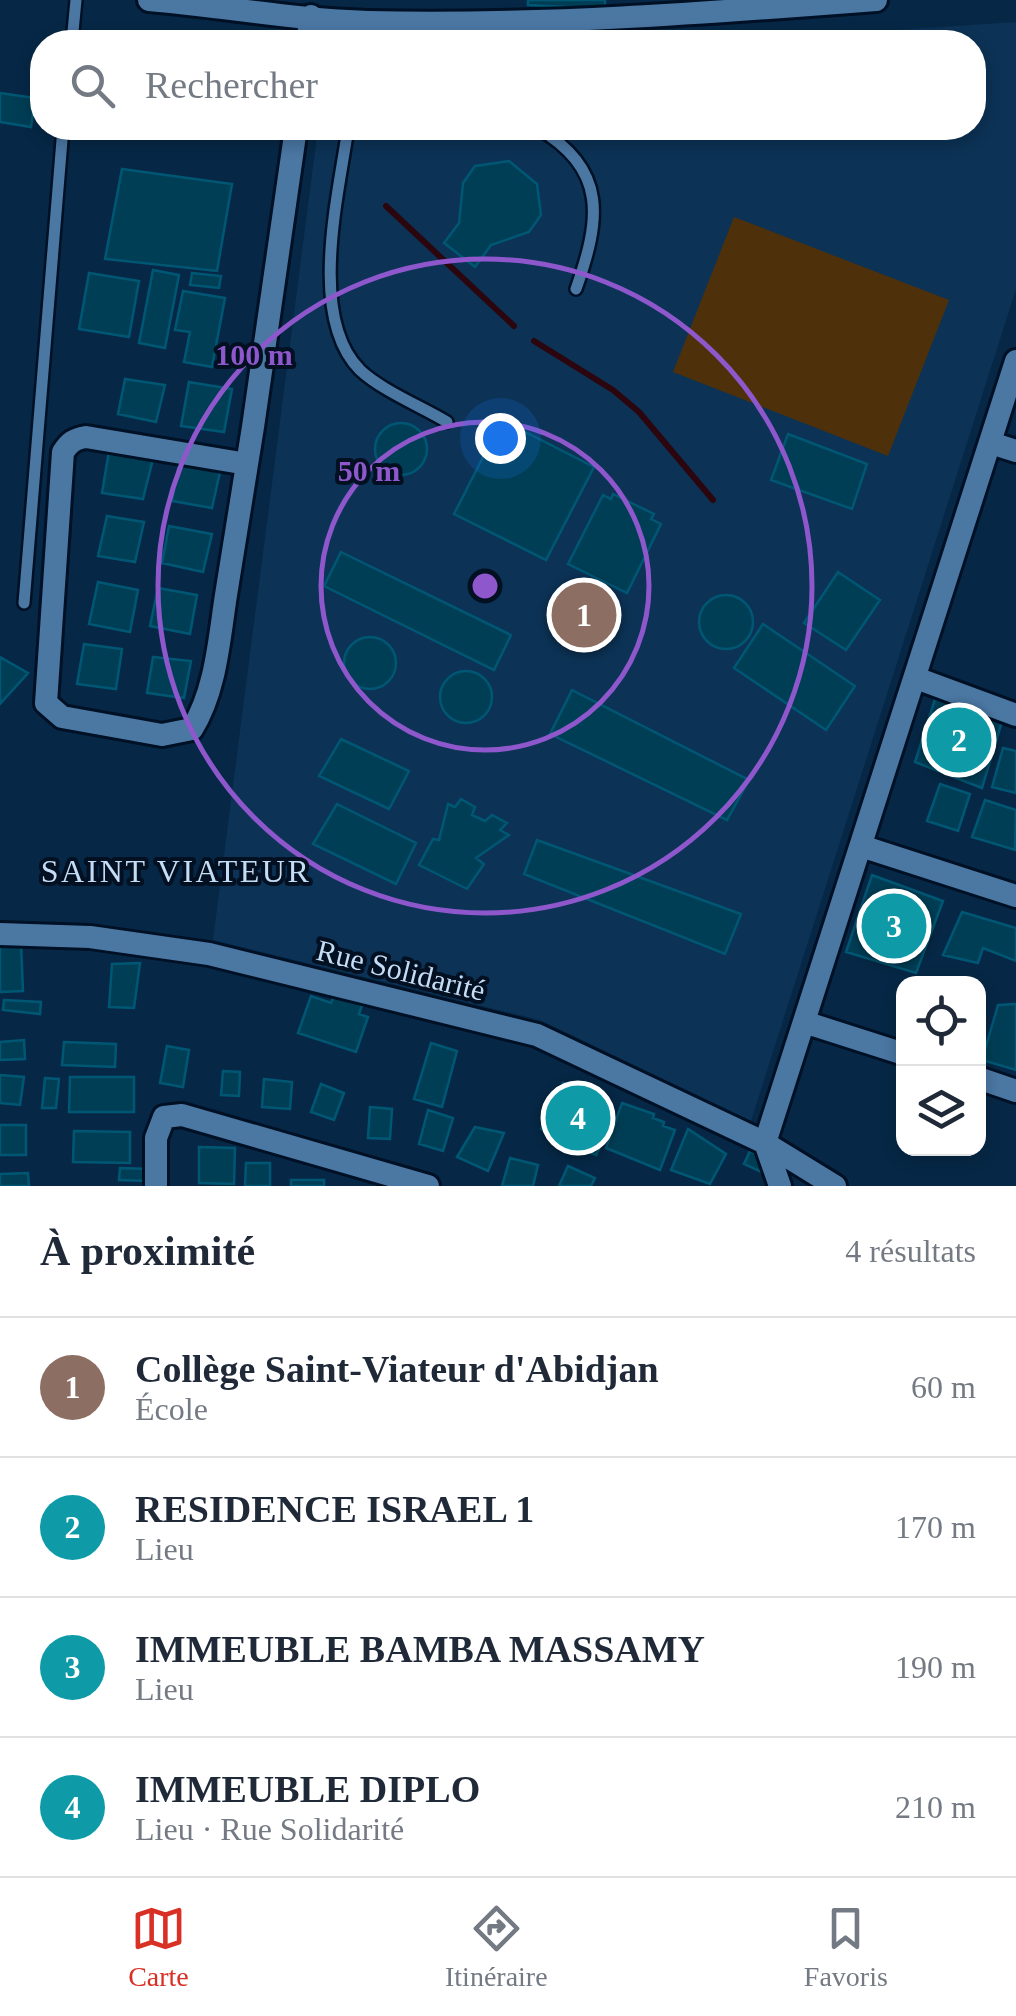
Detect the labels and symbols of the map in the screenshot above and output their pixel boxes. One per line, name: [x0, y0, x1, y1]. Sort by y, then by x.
text: 100 m: [215, 338, 293, 371]
your location: [475, 413, 526, 464]
text: 50 m: [338, 454, 400, 487]
centre of rings: [467, 568, 503, 604]
pin: 1: [552, 578, 616, 652]
pin: 2: [926, 702, 992, 778]
district label: SAINT VIATEUR: [41, 853, 311, 889]
pin: 3: [862, 888, 926, 964]
street label: Rue Solidarité: [313, 933, 489, 1007]
pin: 4: [546, 1080, 610, 1156]

